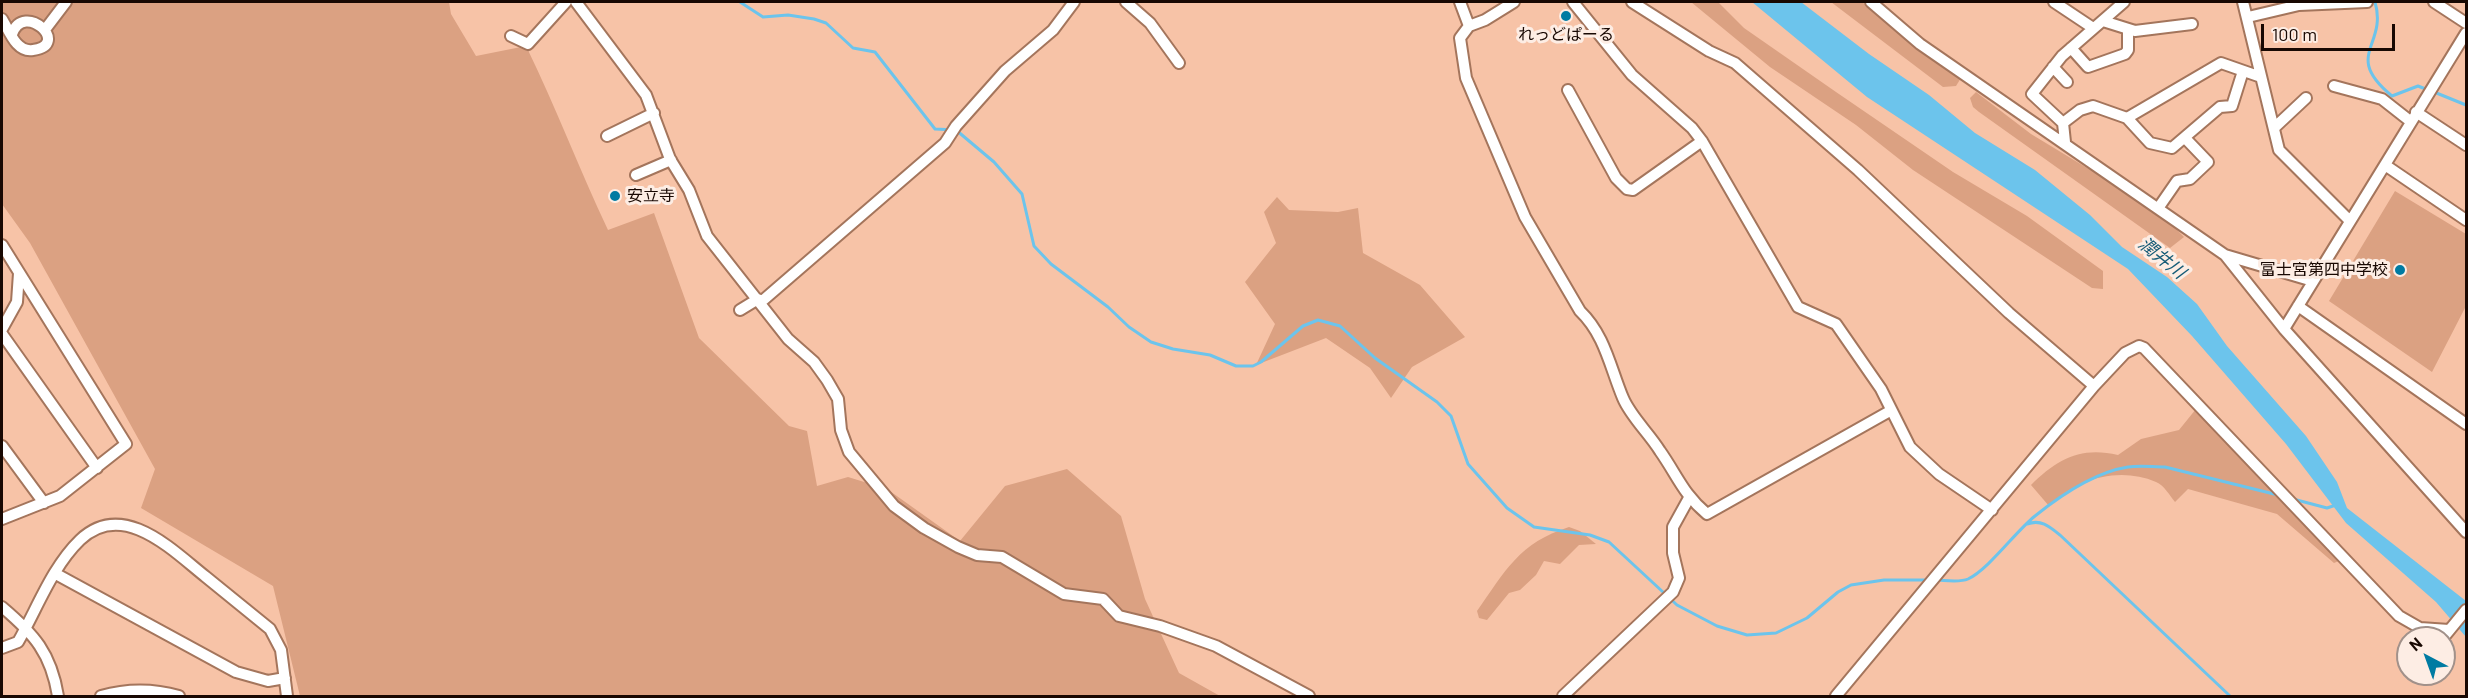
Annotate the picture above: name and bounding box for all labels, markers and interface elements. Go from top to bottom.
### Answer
marker: れっどぱーる [1559,9,1573,23]
scale bar [2264,12,2398,50]
text: 100 m [2272,23,2317,45]
place label: れっどぱーる [1518,25,1614,45]
place label: 安立寺 [627,186,675,206]
marker: 安立寺 [608,189,622,203]
water label: 潤井川 [2134,233,2190,283]
place label: 富士宮第四中学校 [2260,260,2388,280]
marker: 富士宮第四中学校 [2393,263,2407,277]
north arrow [2396,626,2456,686]
text: N [2405,633,2425,654]

